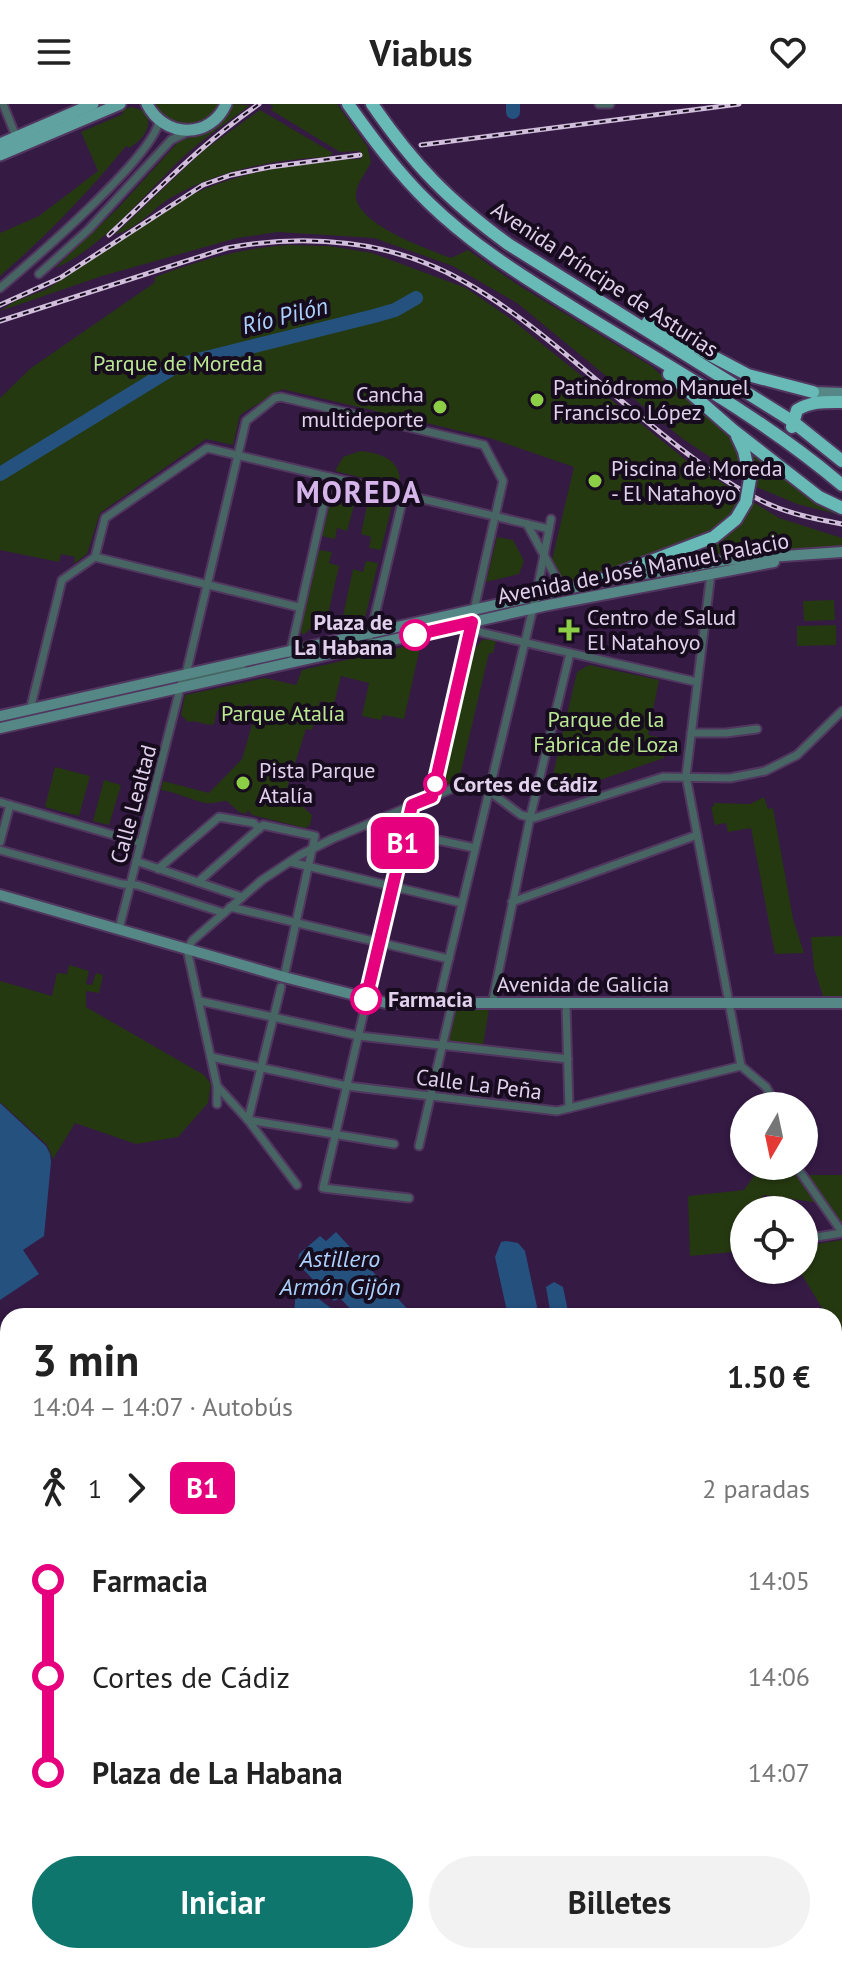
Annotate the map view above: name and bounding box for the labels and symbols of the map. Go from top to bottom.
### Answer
street label: Avenida Príncipe de Asturias [486,195,724,363]
water label: Río Pilón [239,290,331,341]
park label: Parque de Moreda [93,349,263,377]
place label: Patinódromo Manuel Francisco López [553,373,750,426]
place label: Cancha multideporte [301,380,424,433]
marker: Patinódromo Manuel Francisco López [528,391,546,409]
marker: Cancha multideporte [431,398,449,416]
place label: Piscina de Moreda - El Natahoyo [611,454,783,507]
district label: MOREDA [296,472,422,511]
marker: Piscina de Moreda - El Natahoyo [586,472,604,490]
street label: Avenida de José Manuel Palacio [495,526,791,610]
place label: Centro de Salud El Natahoyo [587,603,736,656]
place label: Plaza de La Habana [294,608,393,661]
marker: Centro de Salud El Natahoyo [558,619,580,641]
marker: Plaza de La Habana [400,620,430,650]
park label: Parque Atalía [221,699,345,727]
park label: Parque de la Fábrica de Loza [533,705,679,758]
street label: Calle Lealtad [104,742,162,866]
place label: Pista Parque Atalía [259,756,375,809]
place label: Cortes de Cádiz [453,770,598,798]
marker: Cortes de Cádiz [424,773,446,795]
marker: Pista Parque Atalía [234,774,252,792]
line badge: B1 [367,817,439,869]
street label: Avenida de Galicia [497,970,669,998]
marker: Farmacia [351,984,381,1014]
place label: Farmacia [388,985,473,1013]
street label: Calle La Peña [415,1062,543,1106]
north arrow [730,1092,818,1180]
water label: Astillero Armón Gijón [279,1243,400,1302]

